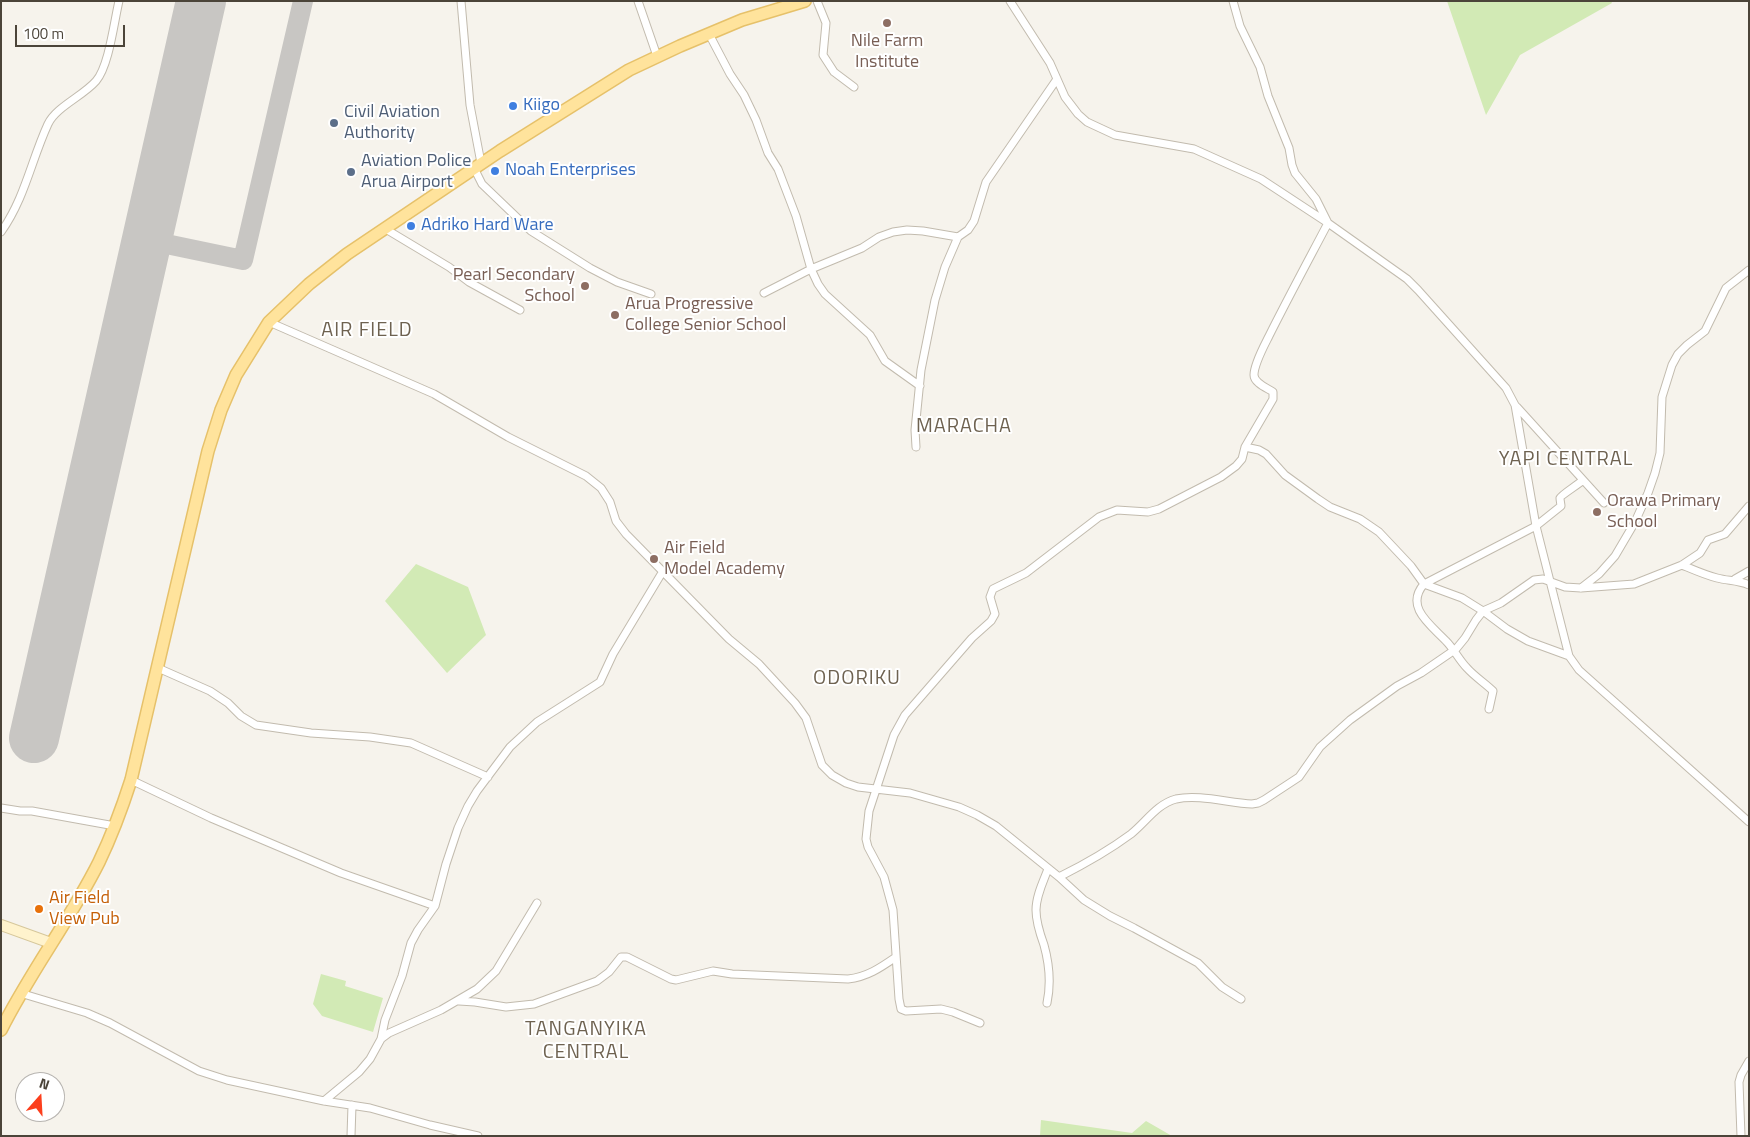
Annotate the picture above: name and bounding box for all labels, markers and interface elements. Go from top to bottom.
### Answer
scale bar [18,15,128,47]
marker: Nile Farm Institute [881,17,893,29]
text: 100 m [23,22,64,45]
place label: Nile Farm Institute [851,31,923,74]
place label: Kiigo [523,95,560,117]
marker: Kiigo [507,100,519,112]
place label: Civil Aviation Authority [344,102,440,144]
marker: Civil Aviation Authority [328,117,340,129]
place label: Aviation Police Arua Airport [361,151,471,193]
place label: Noah Enterprises [505,160,636,182]
marker: Noah Enterprises [489,165,501,177]
marker: Aviation Police Arua Airport [345,166,357,178]
place label: Adriko Hard Ware [421,215,554,237]
marker: Adriko Hard Ware [405,220,417,232]
place label: Pearl Secondary School [453,265,575,308]
marker: Pearl Secondary School [579,280,591,292]
place label: Arua Progressive College Senior School [625,294,786,336]
marker: Arua Progressive College Senior School [609,309,621,321]
district label: AIR FIELD [320,319,414,343]
district label: MARACHA [915,415,1013,439]
district label: YAPI CENTRAL [1497,448,1635,472]
place label: Orawa Primary School [1607,491,1721,534]
marker: Orawa Primary School [1591,506,1603,518]
place label: Air Field Model Academy [664,538,785,580]
marker: Air Field Model Academy [648,553,660,565]
district label: ODORIKU [812,667,902,691]
place label: Air Field View Pub [49,888,120,931]
marker: Air Field View Pub [33,903,45,915]
district label: TANGANYIKA CENTRAL [524,1018,648,1065]
north arrow [15,1072,65,1122]
text: N [37,1072,53,1095]

